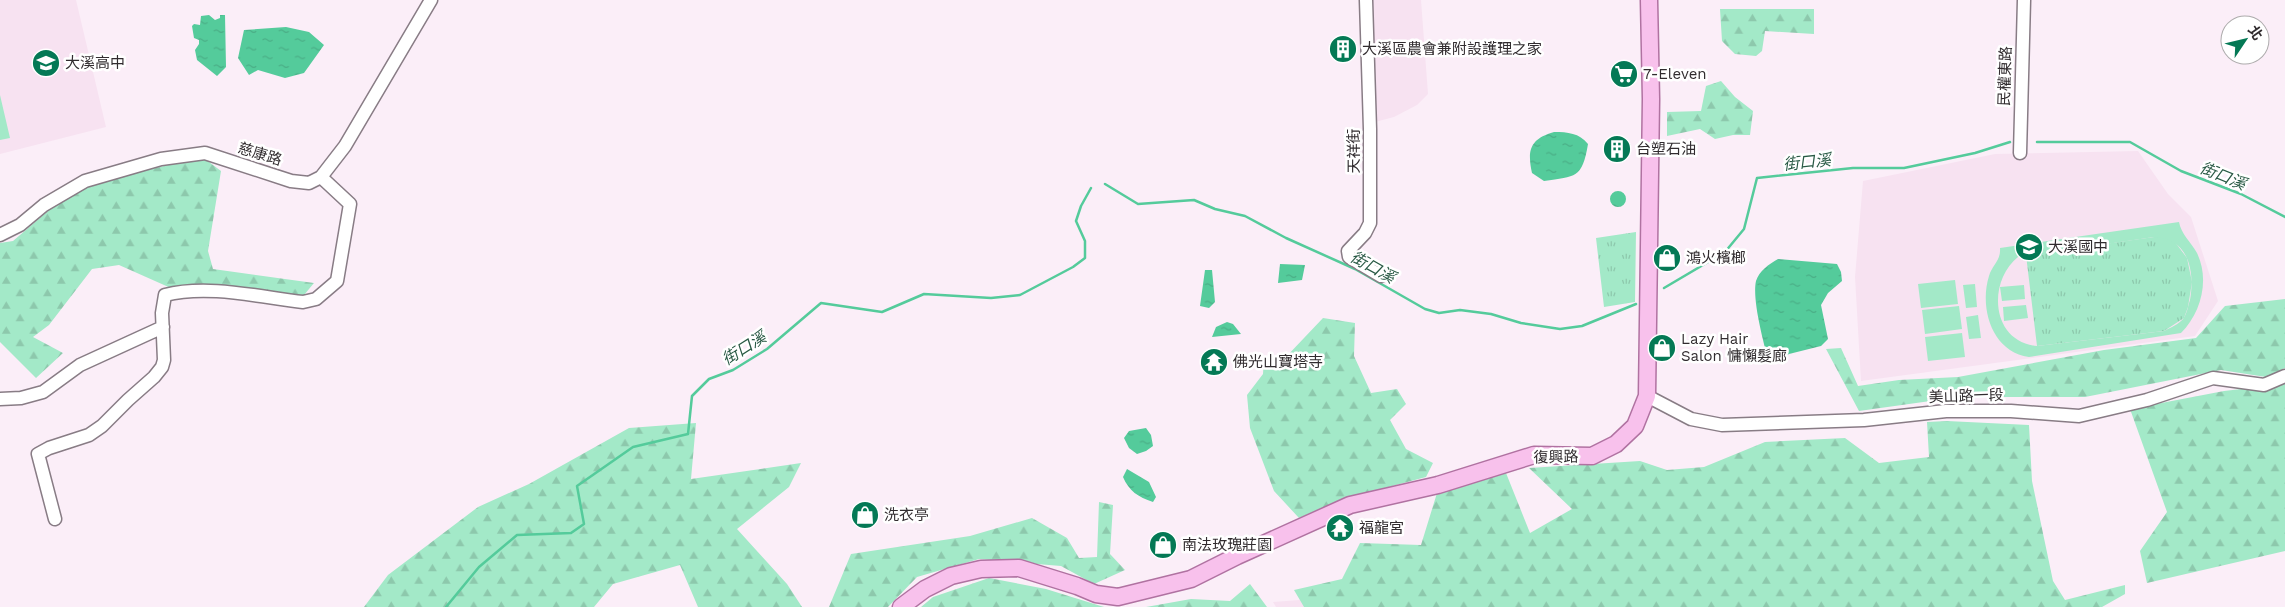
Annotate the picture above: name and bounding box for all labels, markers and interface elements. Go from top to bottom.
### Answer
north arrow [2220,15,2270,65]
text: 北 [2245,22,2266,43]
building icon: 大溪區農會兼附設護理之家 [1328,34,1358,64]
place label: 大溪區農會兼附設護理之家 [1362,40,1542,58]
street label: 民權東路 [1995,46,2015,106]
school or university icon: 大溪高中 [31,48,61,78]
place label: 大溪高中 [65,54,125,72]
supermarket icon: 7-Eleven [1609,59,1639,89]
place label: 7-Eleven [1643,65,1707,83]
street label: 天祥街 [1345,128,1363,174]
building icon: 台塑石油 [1602,134,1632,164]
street label: 慈康路 [236,139,284,169]
place label: 台塑石油 [1636,140,1696,158]
water label: 街口溪 [1782,150,1834,174]
water label: 街口溪 [2197,158,2251,195]
school or university icon: 大溪國中 [2014,232,2044,262]
place label: 大溪國中 [2048,238,2108,256]
shop icon: 鴻火檳榔 [1652,243,1682,273]
water label: 街口溪 [1347,247,1400,288]
place label: 鴻火檳榔 [1686,249,1746,267]
water label: 街口溪 [719,326,771,369]
place label: Lazy Hair Salon 慵懶髮廊 [1681,330,1787,365]
shop icon: Lazy Hair Salon 慵懶髮廊 [1647,333,1677,363]
temple icon: 佛光山寶塔寺 [1199,347,1229,377]
place label: 佛光山寶塔寺 [1233,353,1323,371]
street label: 美山路一段 [1928,386,2004,406]
street label: 復興路 [1533,448,1579,466]
shop icon: 洗衣亭 [850,500,880,530]
place label: 洗衣亭 [884,506,929,524]
temple icon: 福龍宮 [1325,513,1355,543]
place label: 福龍宮 [1359,519,1404,537]
shop icon: 南法玫瑰莊園 [1148,530,1178,560]
place label: 南法玫瑰莊園 [1182,536,1272,554]

